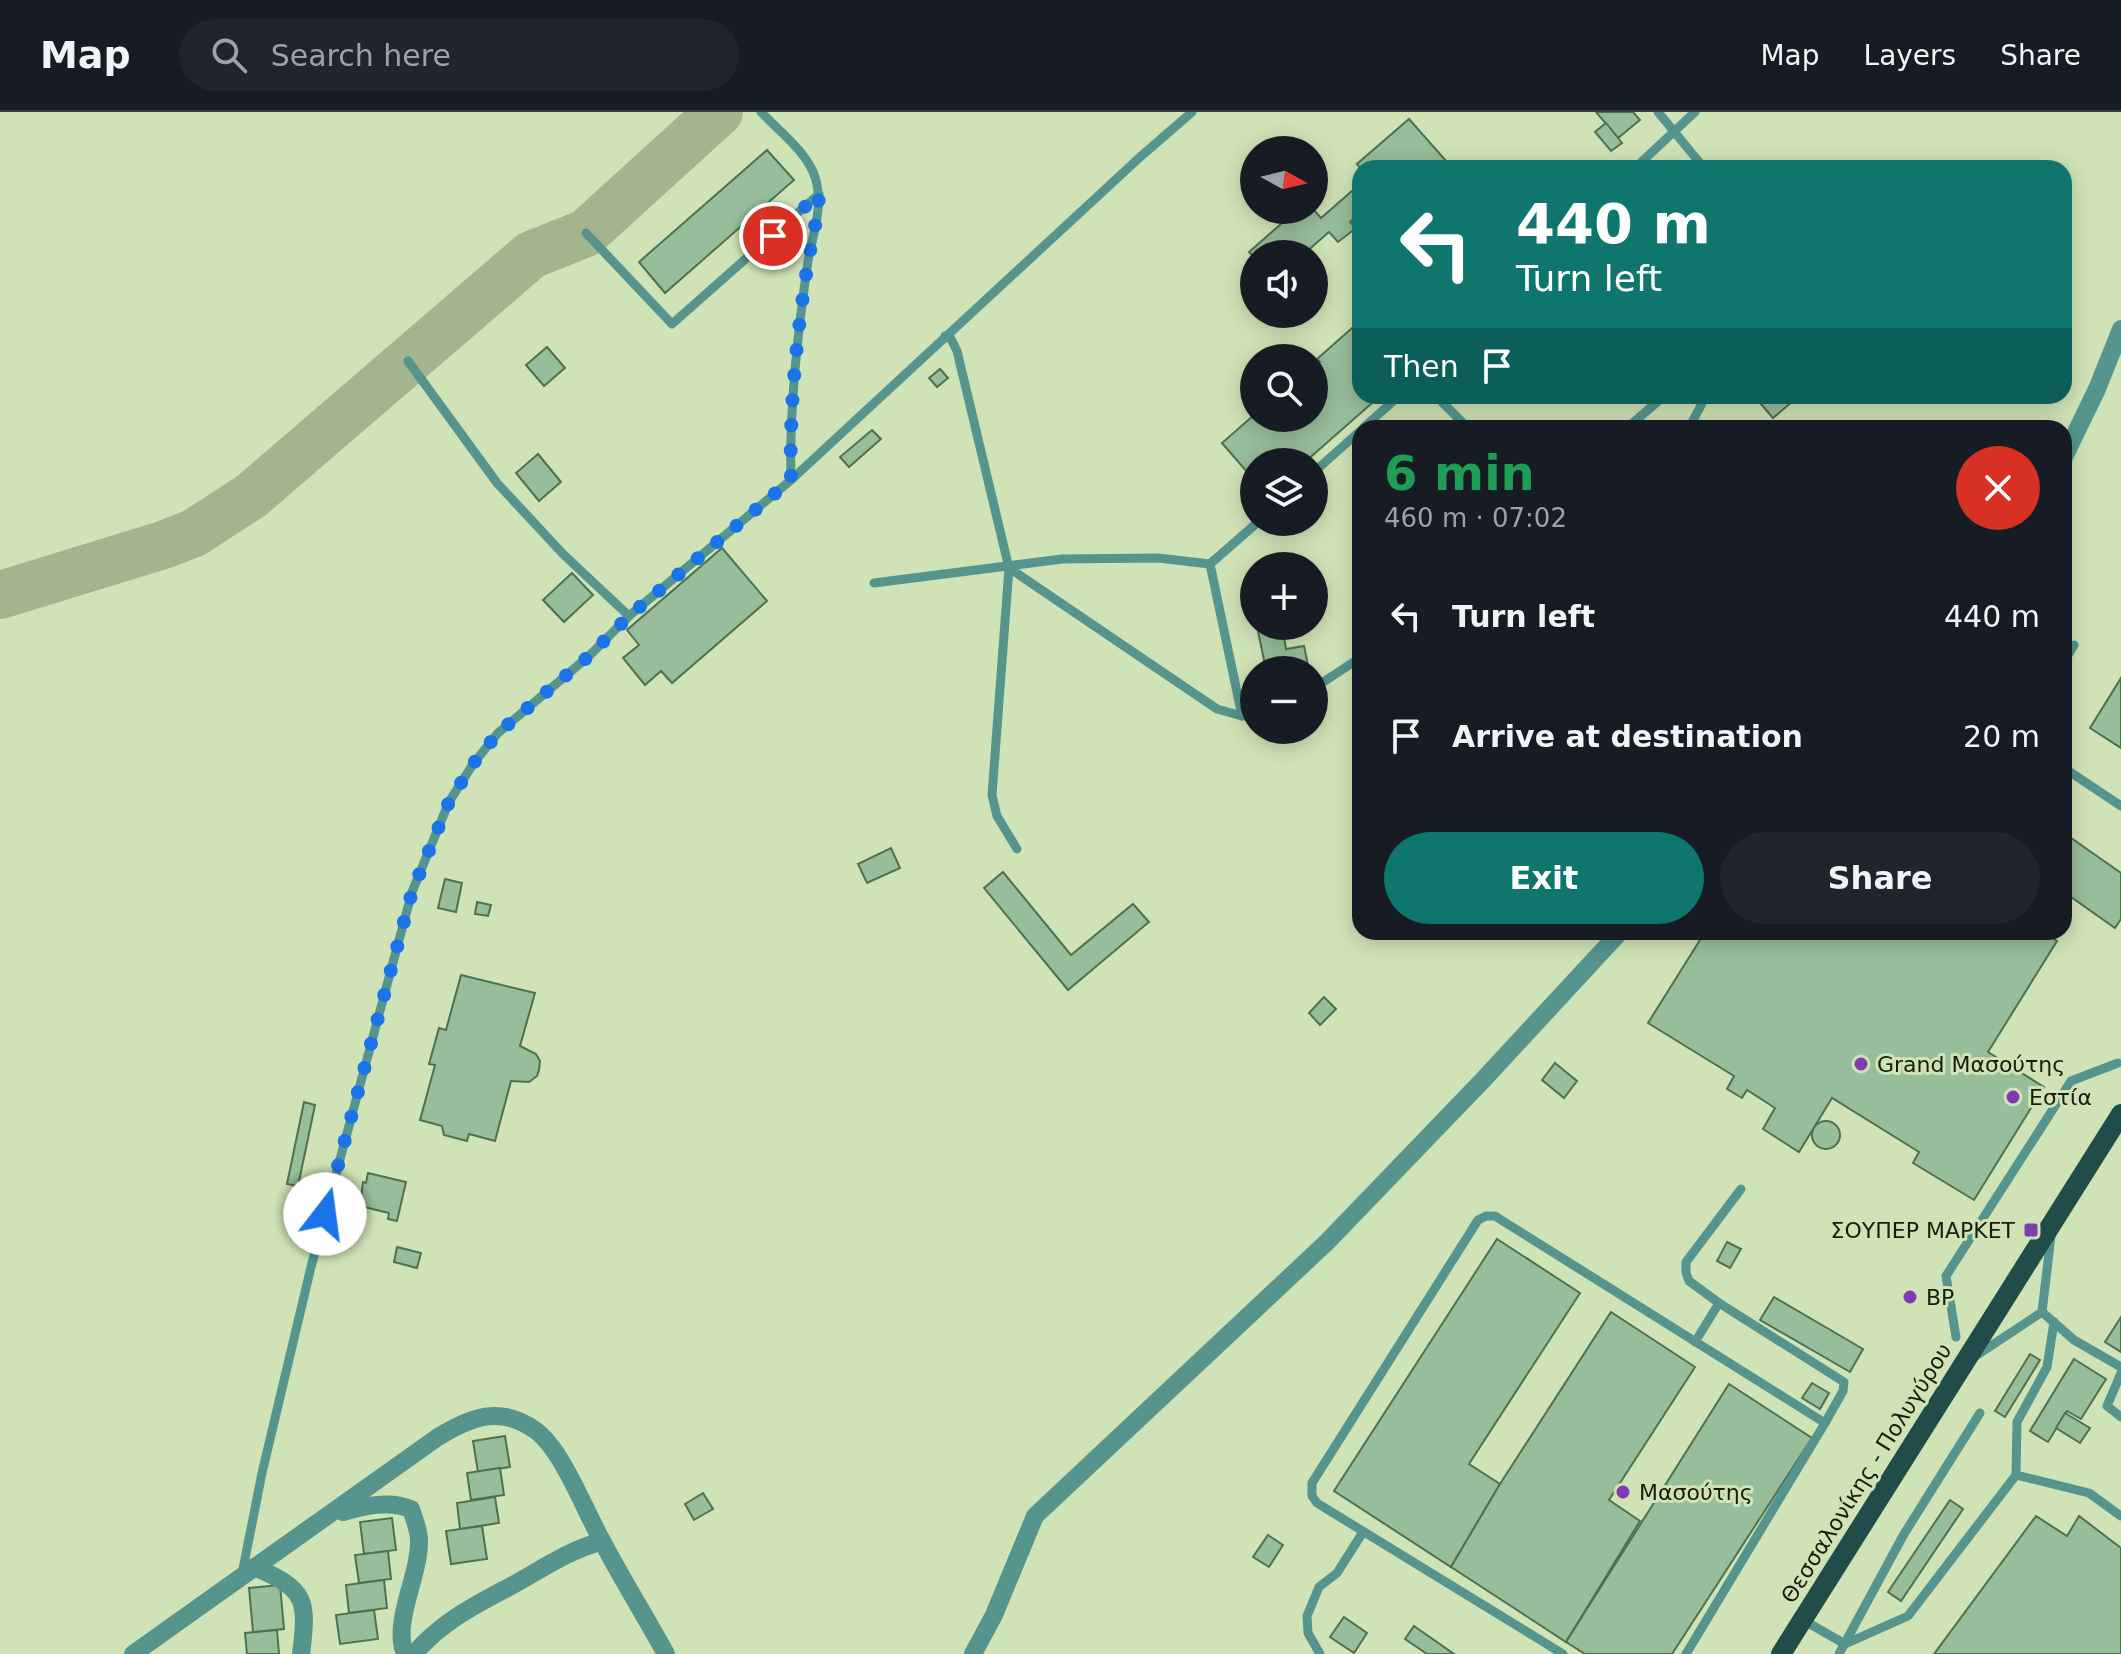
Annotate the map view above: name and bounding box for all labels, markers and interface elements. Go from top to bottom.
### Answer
search box [179,19,739,91]
text: Map [40,33,131,77]
icon: search [207,33,251,77]
text: Search here [271,38,451,73]
text: Map [1760,39,1820,72]
text: Layers [1864,39,1956,72]
text: Share [2000,39,2081,72]
north arrow [1240,136,1328,224]
map controls [1240,136,1328,744]
text: 440 m [1516,191,1711,256]
icon: left [1384,192,1488,296]
pin [739,202,807,270]
icon: arrive [751,214,795,258]
button: sound [1240,240,1328,328]
text: Turn left [1516,258,1662,299]
button: search [1240,344,1328,432]
icon: arrive [1475,344,1519,388]
text: Then [1384,349,1459,384]
text: 6 min [1384,445,1535,501]
button: close [1956,446,2040,530]
button: layers [1240,448,1328,536]
text: 460 m · 07:02 [1384,503,1567,533]
button: + [1240,552,1328,640]
icon: left [1384,594,1428,638]
text: Turn left [1452,599,1595,634]
text: 440 m [1944,599,2040,634]
button: − [1240,656,1328,744]
icon: arrive [1384,714,1428,758]
text: Arrive at destination [1452,719,1803,754]
text: 20 m [1963,719,2040,754]
button: Exit [1384,832,1704,924]
button: Share [1720,832,2040,924]
place label: Grand Μασούτης [1877,1052,2065,1077]
marker: Grand Μασούτης [1852,1055,1870,1073]
place label: Εστία [2029,1085,2092,1110]
marker: Εστία [2004,1088,2022,1106]
position arrow [283,1172,367,1256]
place label: ΣΟΥΠΕΡ ΜΑΡΚΕΤ [1831,1218,2016,1243]
marker: ΣΟΥΠΕΡ ΜΑΡΚΕΤ [2022,1221,2040,1239]
place label: BP [1926,1285,1954,1310]
marker: BP [1901,1288,1919,1306]
street label: Θεσσαλονίκης - Πολυγύρου [1776,1339,1957,1608]
place label: Μασούτης [1639,1480,1753,1505]
marker: Μασούτης [1614,1483,1632,1501]

